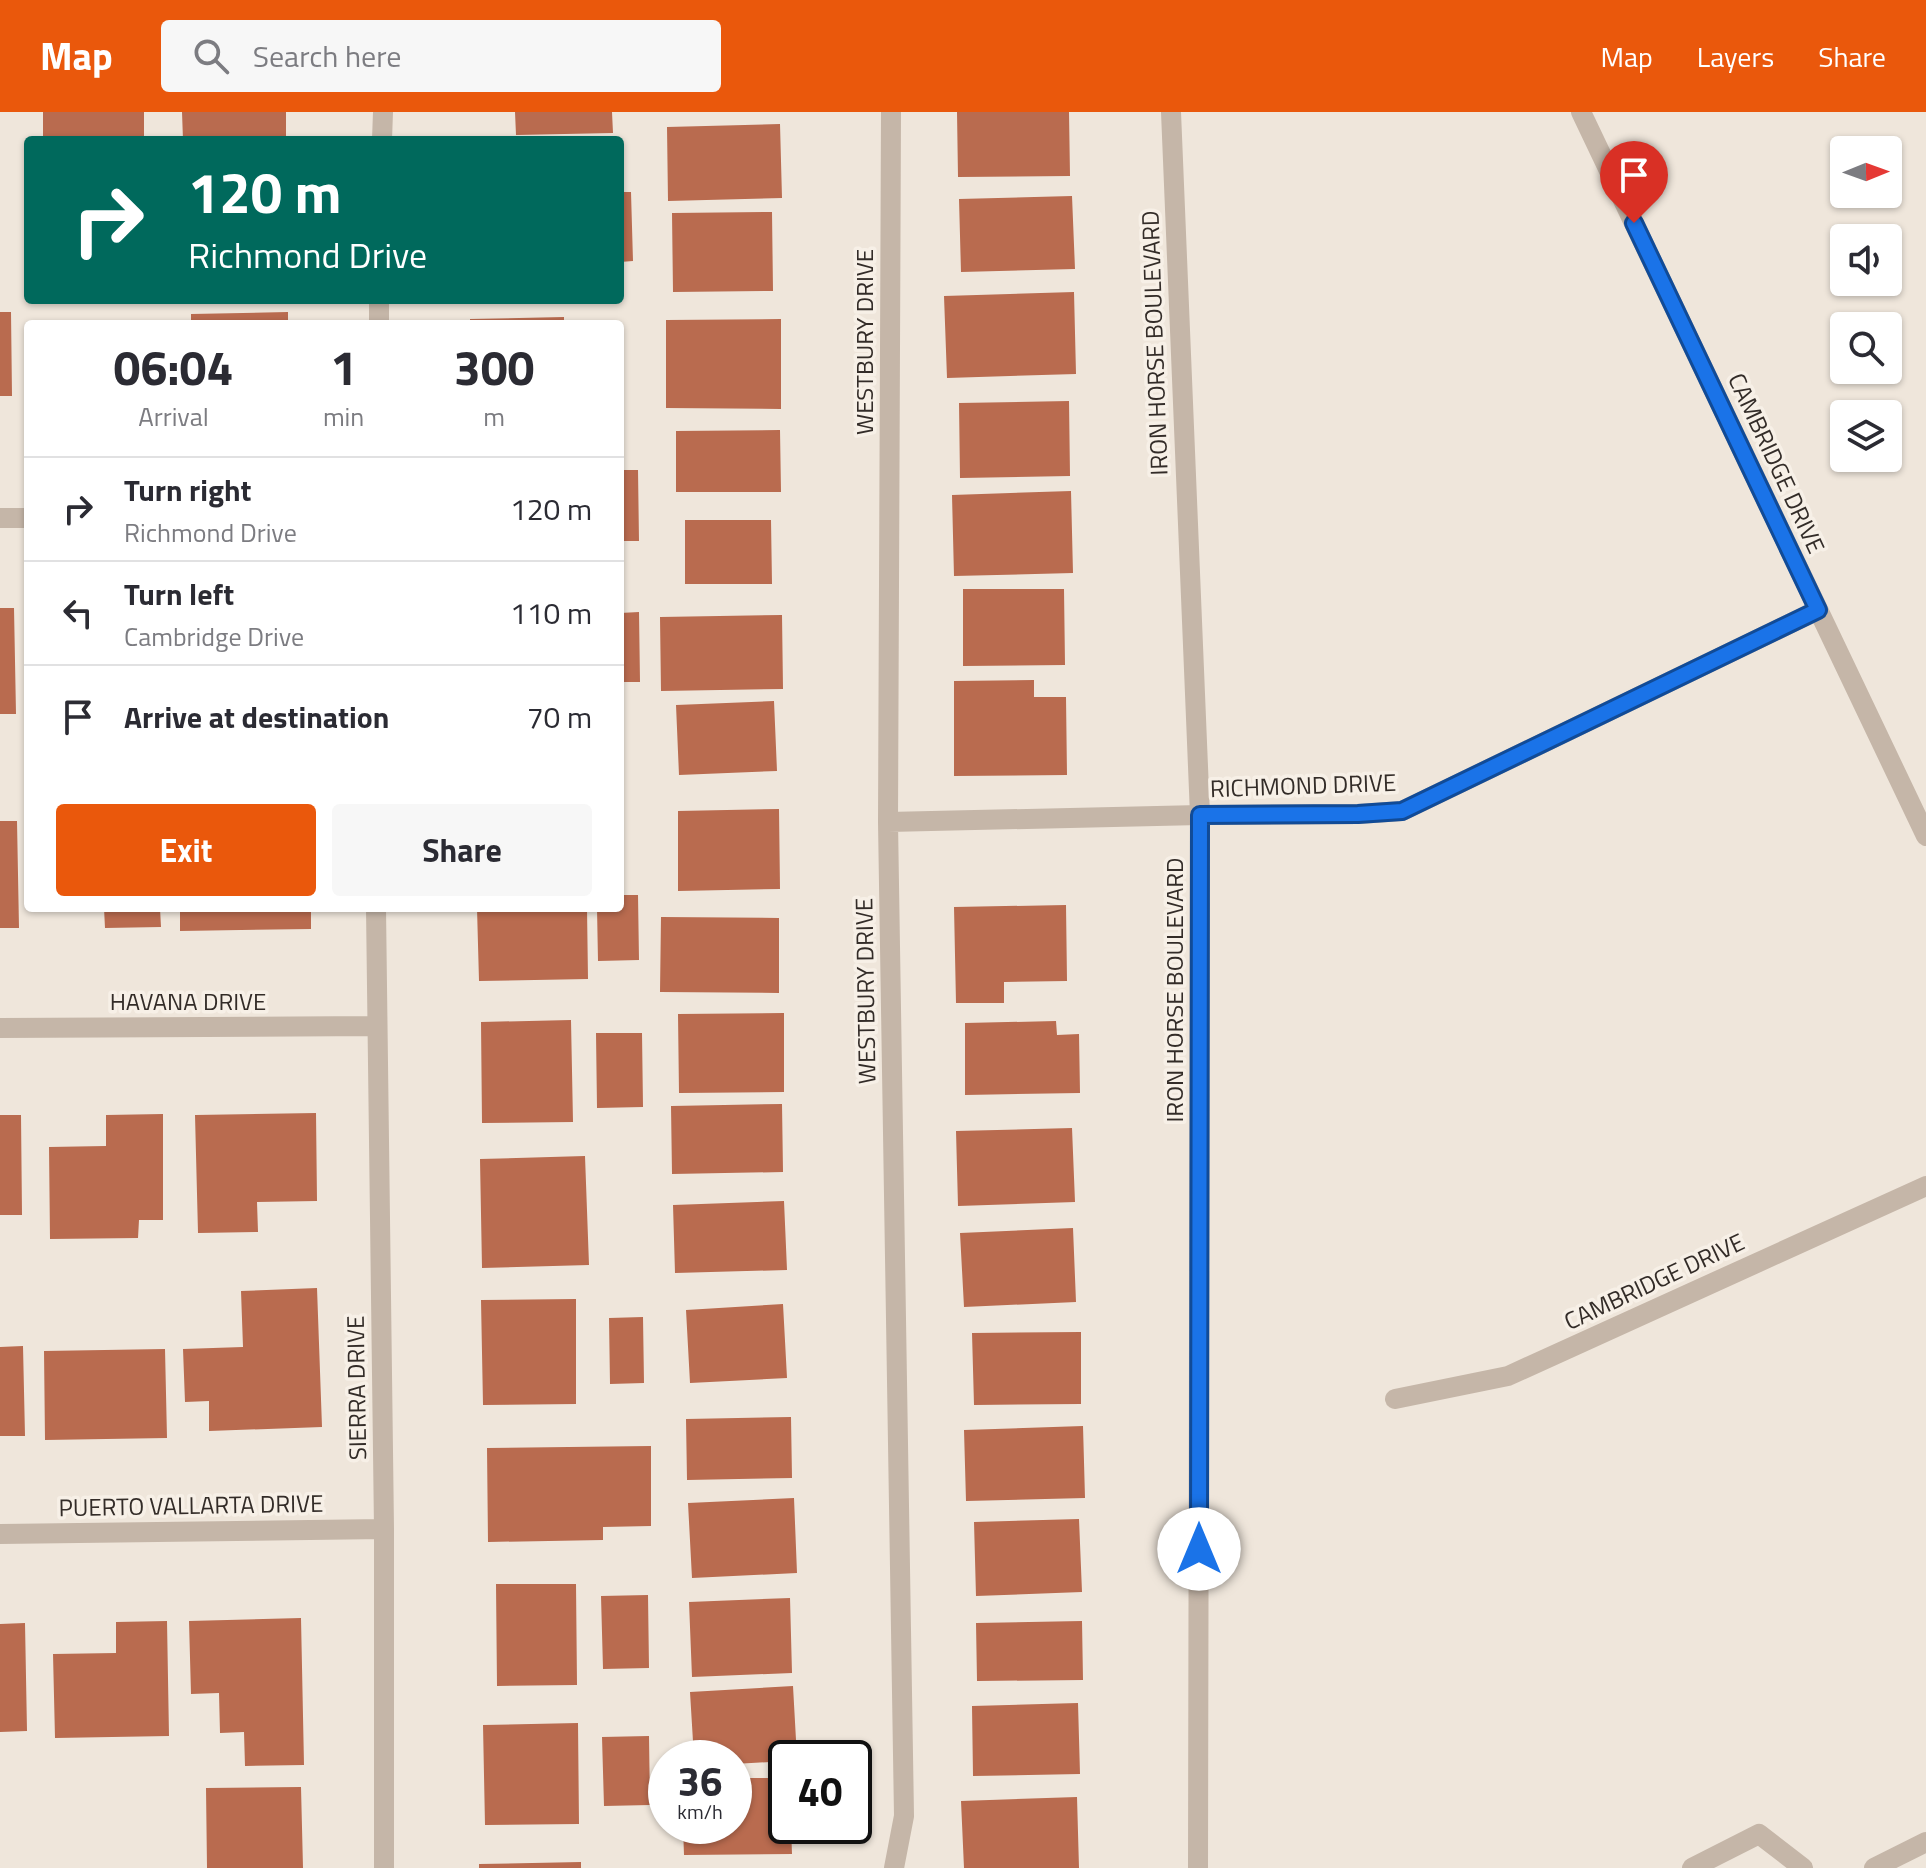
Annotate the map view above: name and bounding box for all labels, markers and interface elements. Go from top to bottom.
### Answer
search box [161,20,721,92]
text: Map [40,27,113,85]
text: Search here [253,33,402,79]
icon: search [189,34,233,78]
text: Map [1600,35,1653,78]
text: Layers [1697,35,1774,78]
text: Share [1818,35,1886,78]
north arrow [1830,136,1902,208]
map controls [1830,136,1902,472]
pin [1600,141,1668,223]
text: 120 m [188,150,341,235]
icon: arrive [1612,153,1656,197]
icon: right [56,168,160,272]
street label: IRON HORSE BOULEVARD [1131,210,1177,476]
button: sound [1830,224,1902,296]
text: Richmond Drive [188,227,427,282]
street label: WESTBURY DRIVE [846,249,882,435]
button: search [1830,312,1902,384]
text: 06:04 [114,331,233,404]
text: 1 [330,331,357,404]
text: 300 [454,331,534,404]
street label: CAMBRIDGE DRIVE [1719,367,1835,559]
text: Arrival [138,397,209,436]
text: min [323,397,364,436]
text: m [483,397,505,436]
button: layers [1830,400,1902,472]
text: Turn right [124,467,252,513]
text: 120 m [510,486,592,532]
icon: right [56,487,100,531]
text: Richmond Drive [124,513,297,552]
text: Turn left [124,571,234,617]
text: 110 m [510,590,592,636]
icon: left [56,591,100,635]
text: Cambridge Drive [124,617,304,656]
text: Arrive at destination [124,694,389,740]
text: 70 m [527,694,592,740]
icon: arrive [56,695,100,739]
street label: RICHMOND DRIVE [1209,764,1397,806]
button: Exit [56,804,316,896]
button: Share [332,804,592,896]
street label: IRON HORSE BOULEVARD [1156,857,1192,1123]
street label: WESTBURY DRIVE [845,898,885,1084]
street label: HAVANA DRIVE [110,983,266,1019]
street label: CAMBRIDGE DRIVE [1558,1223,1750,1339]
street label: SIERRA DRIVE [337,1315,375,1461]
street label: PUERTO VALLARTA DRIVE [58,1485,324,1525]
position arrow [1157,1507,1241,1591]
speed limit sign: 40 [768,1740,872,1844]
text: 36 [678,1751,722,1812]
text: km/h [677,1796,723,1827]

